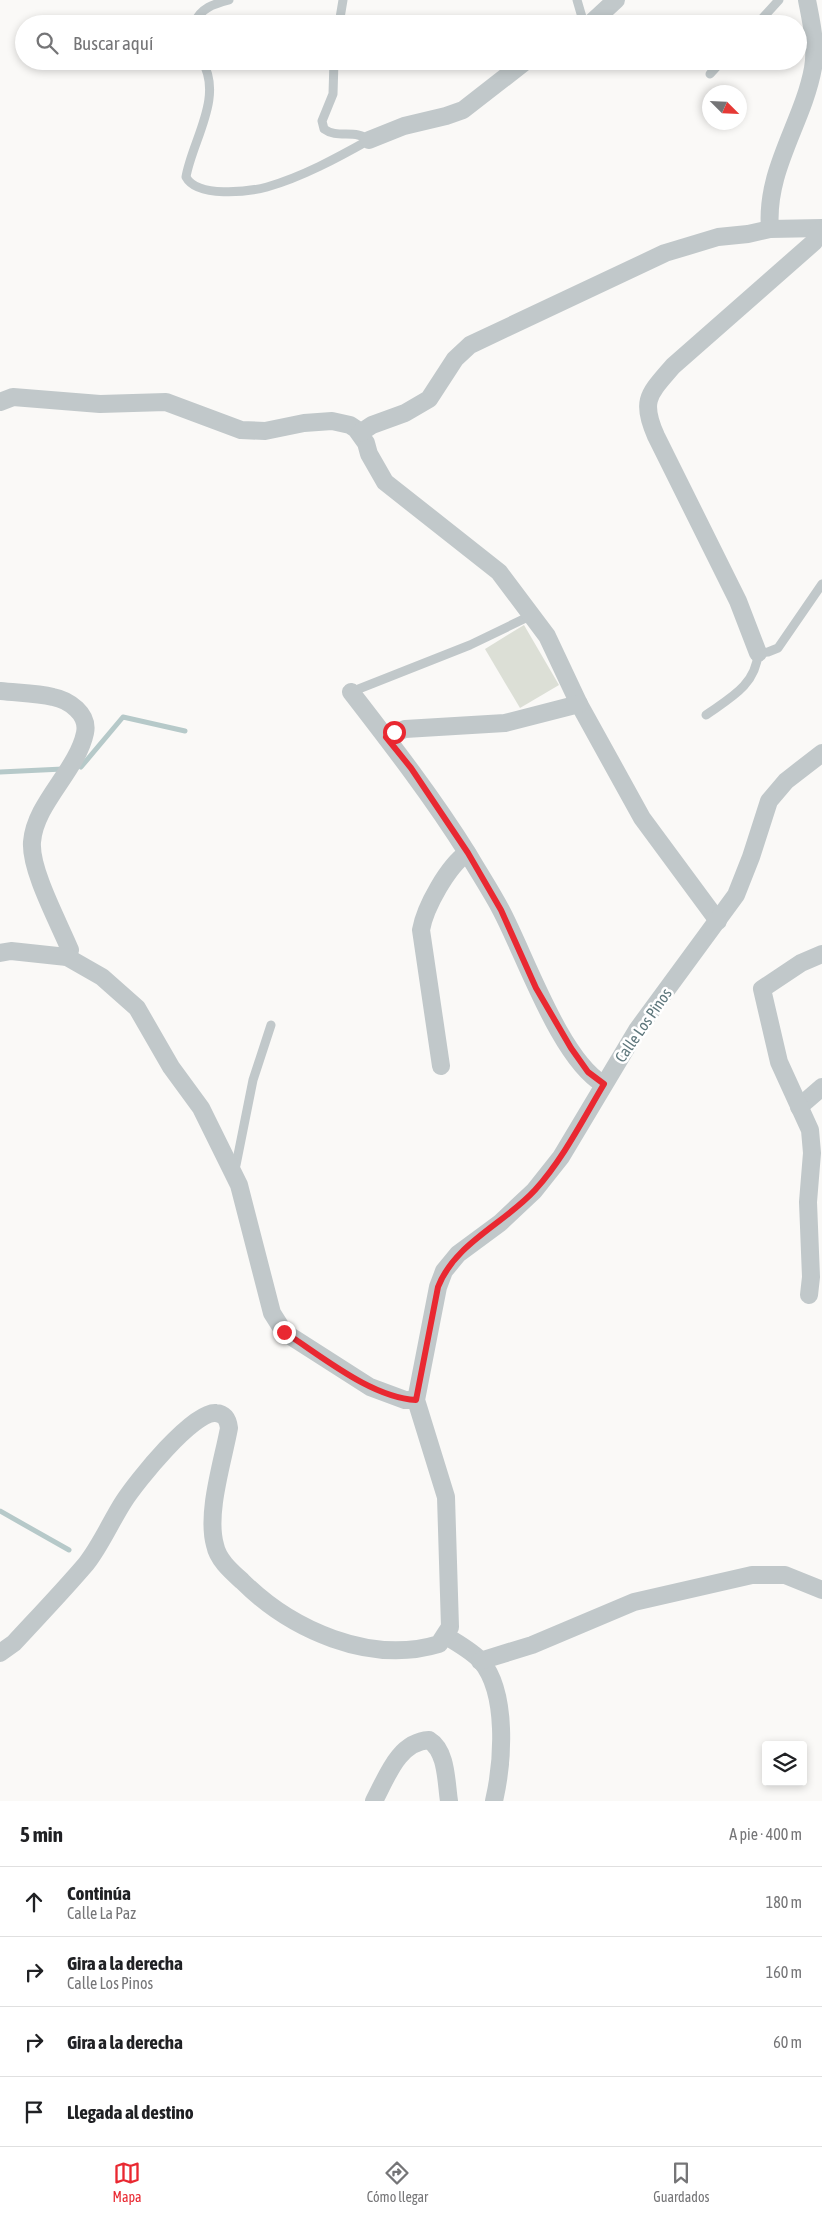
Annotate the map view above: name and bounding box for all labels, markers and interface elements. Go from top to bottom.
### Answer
search box [15,15,807,70]
icon: search [33,29,61,57]
text: Buscar aquí [73,32,153,54]
north arrow [702,85,747,130]
route start [383,721,406,744]
street label: Calle Los Pinos [611,984,675,1065]
route end [273,1321,296,1344]
map controls [762,1741,807,1786]
button: layers [762,1741,807,1786]
text: 5 min [20,1822,63,1846]
text: A pie · 400 m [729,1825,802,1843]
text: Continúa [67,1882,131,1904]
icon: ahead [20,1888,48,1916]
text: 180 m [766,1893,802,1911]
text: Calle La Paz [67,1904,136,1922]
text: Gira a la derecha [67,1952,183,1974]
icon: right [20,1958,48,1986]
text: 160 m [766,1963,802,1981]
text: Calle Los Pinos [67,1974,153,1992]
icon: right [20,2028,48,2056]
text: Gira a la derecha [67,2031,183,2053]
text: 60 m [773,2033,802,2051]
icon: arrive [20,2098,48,2126]
text: Llegada al destino [67,2101,194,2123]
tab: Mapa [113,2159,142,2205]
tab: Cómo llegar [367,2159,428,2205]
tab: Guardados [653,2159,709,2205]

